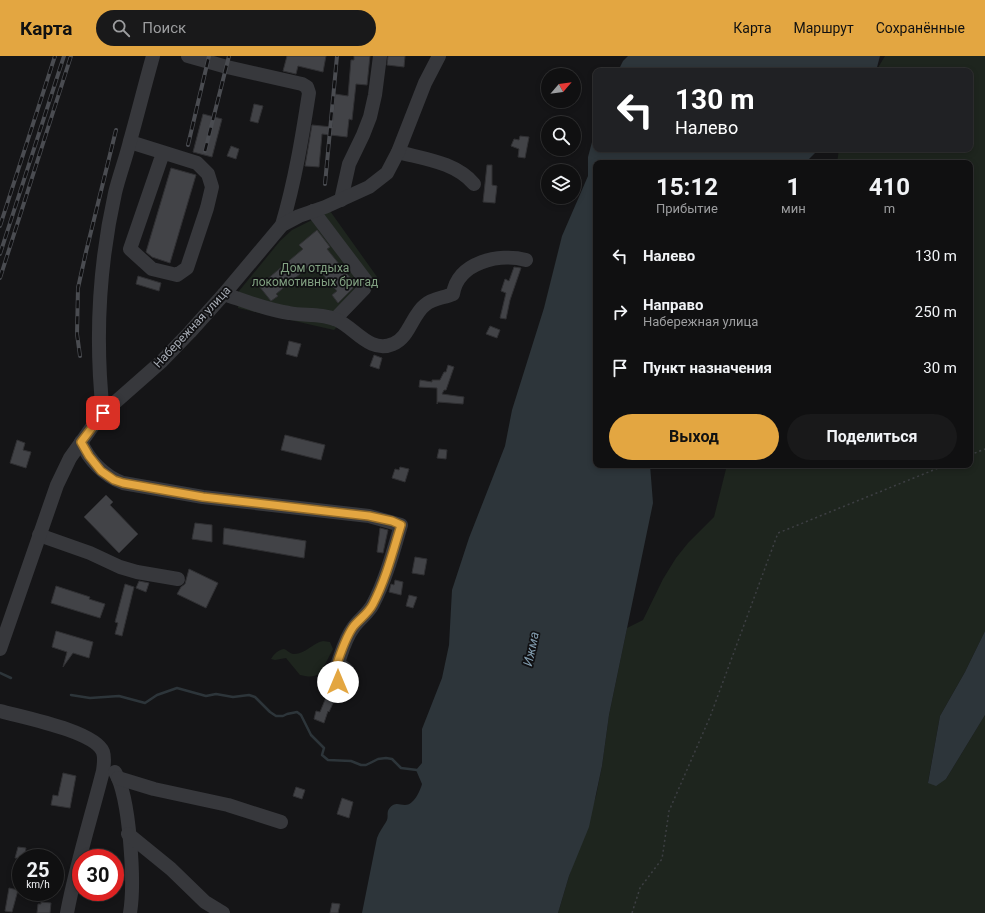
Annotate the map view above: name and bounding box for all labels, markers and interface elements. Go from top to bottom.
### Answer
search box [96,10,376,46]
text: Карта [20,17,72,40]
icon: search [110,17,132,39]
text: Поиск [142,19,186,37]
text: Карта [733,20,772,36]
text: Маршрут [794,20,854,36]
text: Сохранённые [876,20,965,36]
north arrow [541,68,581,108]
map controls [541,68,581,204]
text: 130 m [675,83,754,116]
icon: left [609,84,661,136]
button: search [541,116,581,156]
text: Налево [675,117,738,138]
button: layers [541,164,581,204]
text: 15:12 [656,173,718,201]
text: 1 [786,173,800,201]
text: 410 [869,173,910,201]
text: Прибытие [656,201,718,216]
text: мин [781,201,806,216]
text: m [884,201,895,216]
icon: left [609,245,631,267]
text: Налево [643,247,695,265]
text: 130 m [915,247,957,265]
park label: Дом отдыха локомотивных бригад [252,261,378,289]
street label: Набережная улица [151,283,233,371]
text: Направо [643,296,704,314]
icon: right [609,301,631,323]
text: 250 m [915,303,957,321]
text: Набережная улица [643,314,758,329]
icon: arrive [609,357,631,379]
text: Пункт назначения [643,359,772,377]
text: 30 m [923,359,957,377]
pin [86,396,120,430]
icon: arrive [92,402,114,424]
button: Выход [609,414,779,460]
button: Поделиться [787,414,957,460]
water label: Ижма [520,630,542,668]
position arrow [317,661,359,703]
speed limit sign: 30 [72,849,124,901]
text: 25 [27,858,49,882]
text: km/h [26,879,50,890]

